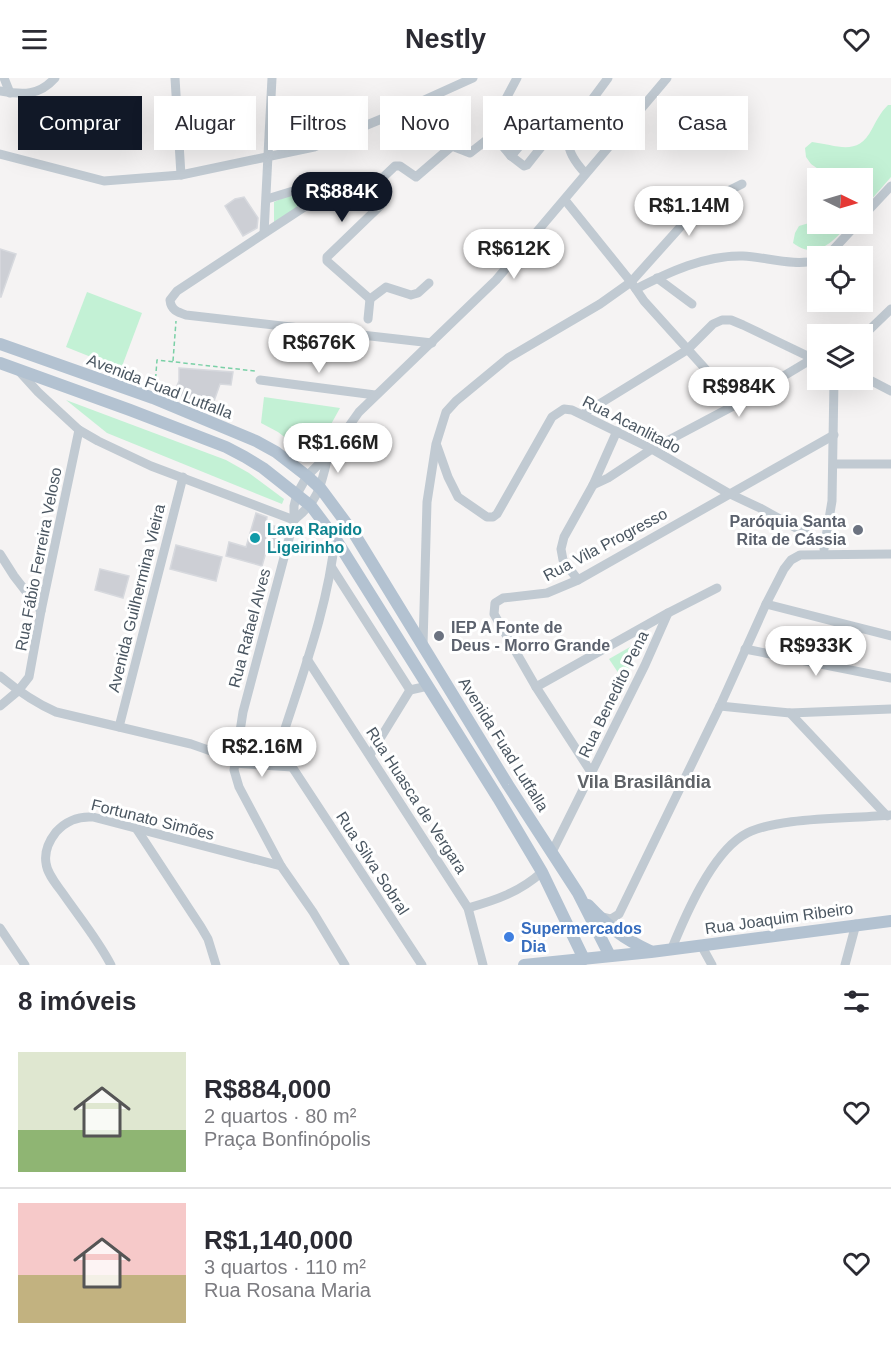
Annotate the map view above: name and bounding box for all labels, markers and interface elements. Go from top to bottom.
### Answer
icon: menu [18,23,51,56]
icon: heart [840,23,873,56]
text: Nestly [405,24,486,54]
chip: Comprar [18,96,142,150]
chip: Alugar [154,96,256,150]
chip: Filtros [268,96,368,150]
chip: Novo [380,96,471,150]
chip: Apartamento [483,96,645,150]
chip: Casa [657,96,748,150]
north arrow [807,168,873,234]
map controls [807,168,873,390]
pin: R$884K [293,172,391,223]
text: R$884K [305,180,379,202]
pin: R$1.14M [634,186,744,237]
text: R$1.14M [648,194,730,216]
pin: R$612K [465,229,563,280]
text: R$612K [477,237,551,259]
button: locate [807,246,873,312]
pin: R$676K [270,323,368,374]
button: layers [807,324,873,390]
text: R$676K [282,331,356,353]
street label: Avenida Fuad Lutfalla [85,351,235,422]
pin: R$984K [690,367,788,418]
text: R$984K [702,375,776,397]
street label: Rua Acanlitado [580,392,684,456]
pin: R$1.66M [283,423,393,474]
text: R$1.66M [297,431,379,453]
street label: Rua Fábio Ferreira Veloso [12,466,65,652]
street label: Avenida Guilhermina Vieira [105,502,168,694]
street label: Rua Vila Progresso [541,505,670,584]
place label: Paróquia Santa Rita de Cássia [730,513,846,548]
place label: Lava Rapido Ligeirinho [267,521,362,556]
marker: Paróquia Santa Rita de Cássia [851,523,865,537]
marker: Lava Rapido Ligeirinho [248,531,262,545]
street label: Rua Rafael Alves [225,567,274,690]
place label: IEP A Fonte de Deus - Morro Grande [451,619,610,654]
pin: R$933K [767,626,865,677]
street label: Rua Benedito Pena [575,628,652,760]
marker: IEP A Fonte de Deus - Morro Grande [432,629,446,643]
text: R$933K [779,634,853,656]
street label: Avenida Fuad Lutfalla [455,674,552,814]
street label: Rua Huasca de Vergara [363,724,470,877]
pin: R$2.16M [207,727,317,778]
text: R$2.16M [221,735,303,757]
district label: Vila Brasilândia [577,772,712,792]
street label: Fortunato Simões [90,796,216,843]
street label: Rua Silva Sobral [333,809,412,918]
street label: Rua Joaquim Ribeiro [704,900,854,937]
place label: Supermercados Dia [521,920,642,955]
marker: Supermercados Dia [502,930,516,944]
icon: filters [840,985,873,1018]
text: 8 imóveis [18,986,137,1016]
text: R$884,000 [204,1074,331,1104]
icon: home [66,1076,138,1148]
icon: heart [840,1096,873,1129]
text: 2 quartos · 80 m² [204,1105,356,1127]
text: Praça Bonfinópolis [204,1128,371,1150]
text: R$1,140,000 [204,1225,353,1255]
icon: home [66,1227,138,1299]
icon: heart [840,1247,873,1280]
text: 3 quartos · 110 m² [204,1256,366,1278]
text: Rua Rosana Maria [204,1279,371,1301]

